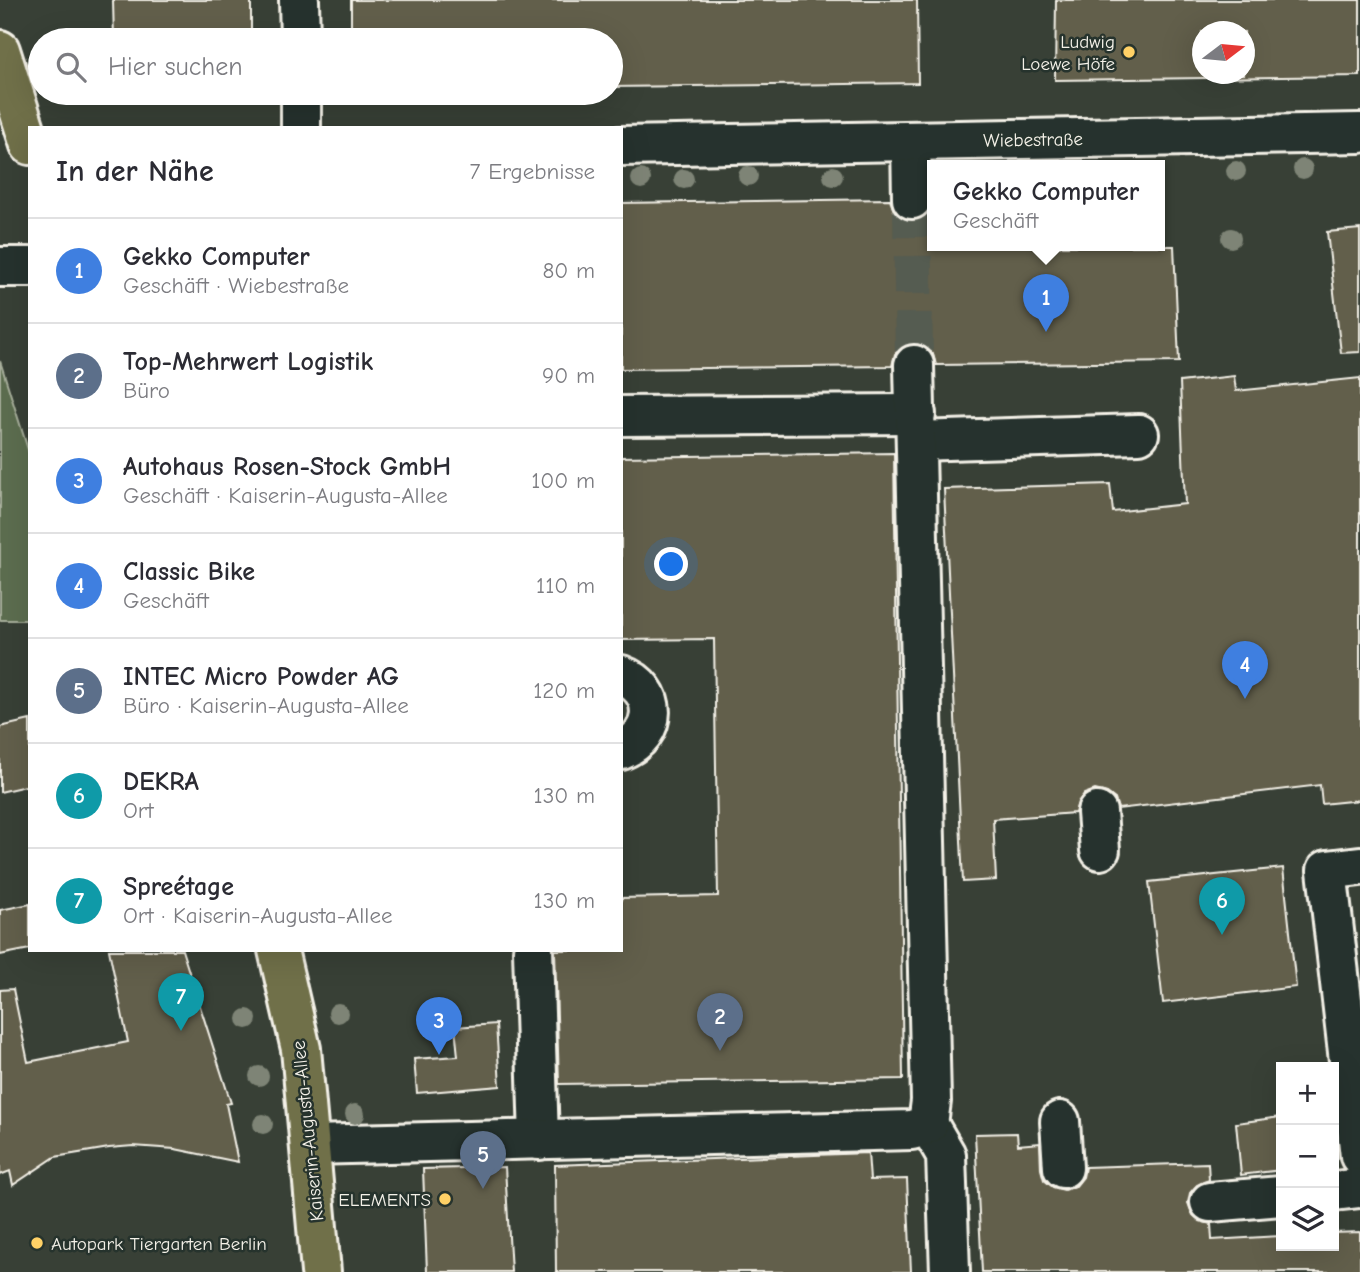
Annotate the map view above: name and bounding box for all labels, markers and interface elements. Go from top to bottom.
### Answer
north arrow [1192,21,1255,84]
search box [28,28,623,105]
place label: Ludwig Loewe Höfe [1021,31,1115,75]
marker: Ludwig Loewe Höfe [1121,44,1137,60]
icon: search [52,48,90,86]
text: Hier suchen [108,52,243,82]
street label: Wiebestraße [983,128,1083,152]
text: In der Nähe [56,154,214,189]
text: 7 Ergebnisse [470,158,595,185]
popup [927,160,1165,251]
text: Gekko Computer [953,177,1139,207]
text: Geschäft [953,207,1038,234]
text: Gekko Computer [123,242,310,272]
text: 1 [74,257,84,284]
text: 80 m [542,257,595,284]
text: Geschäft · Wiebestraße [123,272,349,299]
pin: 1 [1023,274,1069,332]
text: Top-Mehrwert Logistik [123,347,373,377]
text: 2 [73,362,85,389]
text: 90 m [542,362,595,389]
text: Büro [123,377,170,404]
text: Autohaus Rosen-Stock GmbH [123,452,451,482]
text: 3 [73,467,85,494]
text: 100 m [531,467,595,494]
text: Geschäft · Kaiserin-Augusta-Allee [123,482,448,509]
your location [654,547,688,581]
text: Classic Bike [123,557,255,587]
text: 4 [74,572,84,599]
text: 110 m [536,572,595,599]
text: Geschäft [123,587,209,614]
pin: 4 [1222,641,1268,699]
text: INTEC Micro Powder AG [123,662,399,692]
text: 5 [73,677,85,704]
text: 120 m [533,677,595,704]
text: Büro · Kaiserin-Augusta-Allee [123,692,409,719]
text: DEKRA [123,767,199,797]
text: 6 [73,782,85,809]
text: 130 m [534,782,595,809]
text: Ort [123,797,154,824]
text: Spreétage [123,872,234,902]
pin: 6 [1199,877,1245,935]
text: 7 [74,887,84,914]
text: 130 m [534,887,595,914]
text: Ort · Kaiserin-Augusta-Allee [123,902,392,929]
pin: 7 [158,973,204,1031]
pin: 2 [697,993,743,1051]
pin: 3 [416,997,462,1055]
street label: Kaiserin-Augusta-Allee [288,1040,328,1222]
map controls [1276,1062,1339,1251]
button: + [1276,1062,1339,1125]
button: − [1276,1125,1339,1188]
pin: 5 [460,1131,506,1189]
button: layers [1276,1188,1339,1251]
place label: ELEMENTS [338,1189,431,1211]
marker: ELEMENTS [437,1191,453,1207]
place label: Autopark Tiergarten Berlin [51,1233,267,1255]
marker: Autopark Tiergarten Berlin [29,1235,45,1251]

